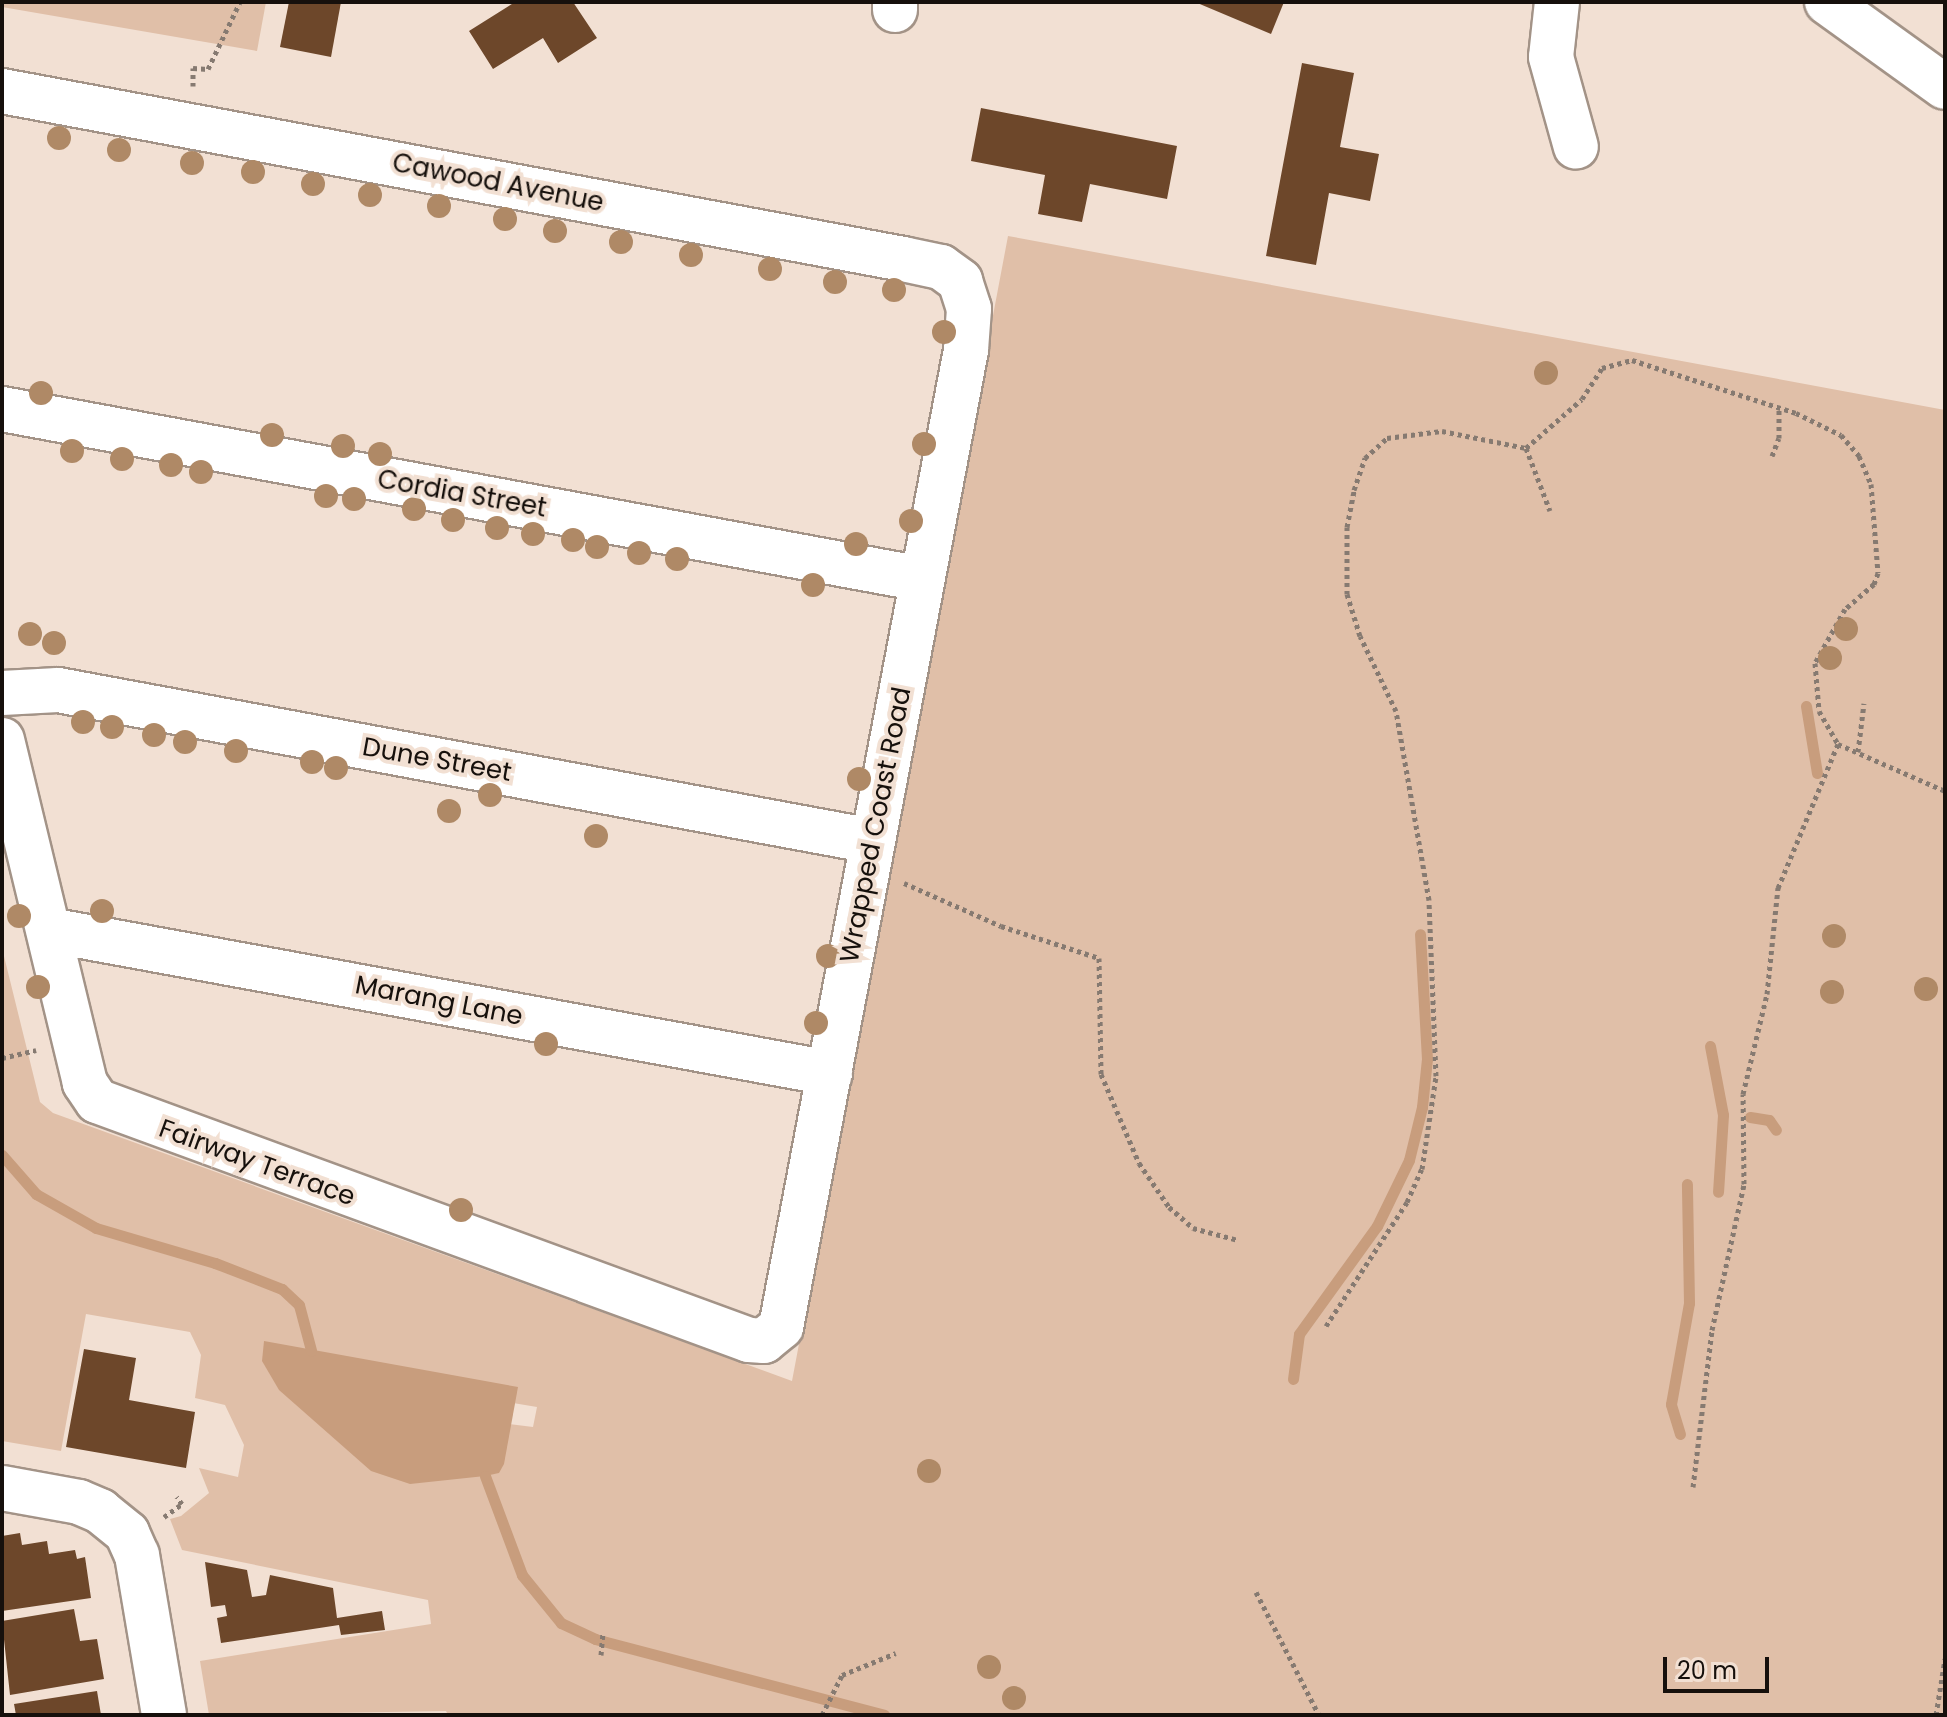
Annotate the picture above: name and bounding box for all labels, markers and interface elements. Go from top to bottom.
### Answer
street label: Cawood Avenue [390,147,606,219]
street label: Cordia Street [375,464,549,524]
street label: Wrapped Coast Road [834,684,918,966]
street label: Dune Street [360,732,514,788]
street label: Marang Lane [353,969,525,1033]
street label: Fairway Terrace [155,1113,359,1213]
scale bar [1667,1641,1773,1691]
text: 20 m [1677,1654,1737,1687]

